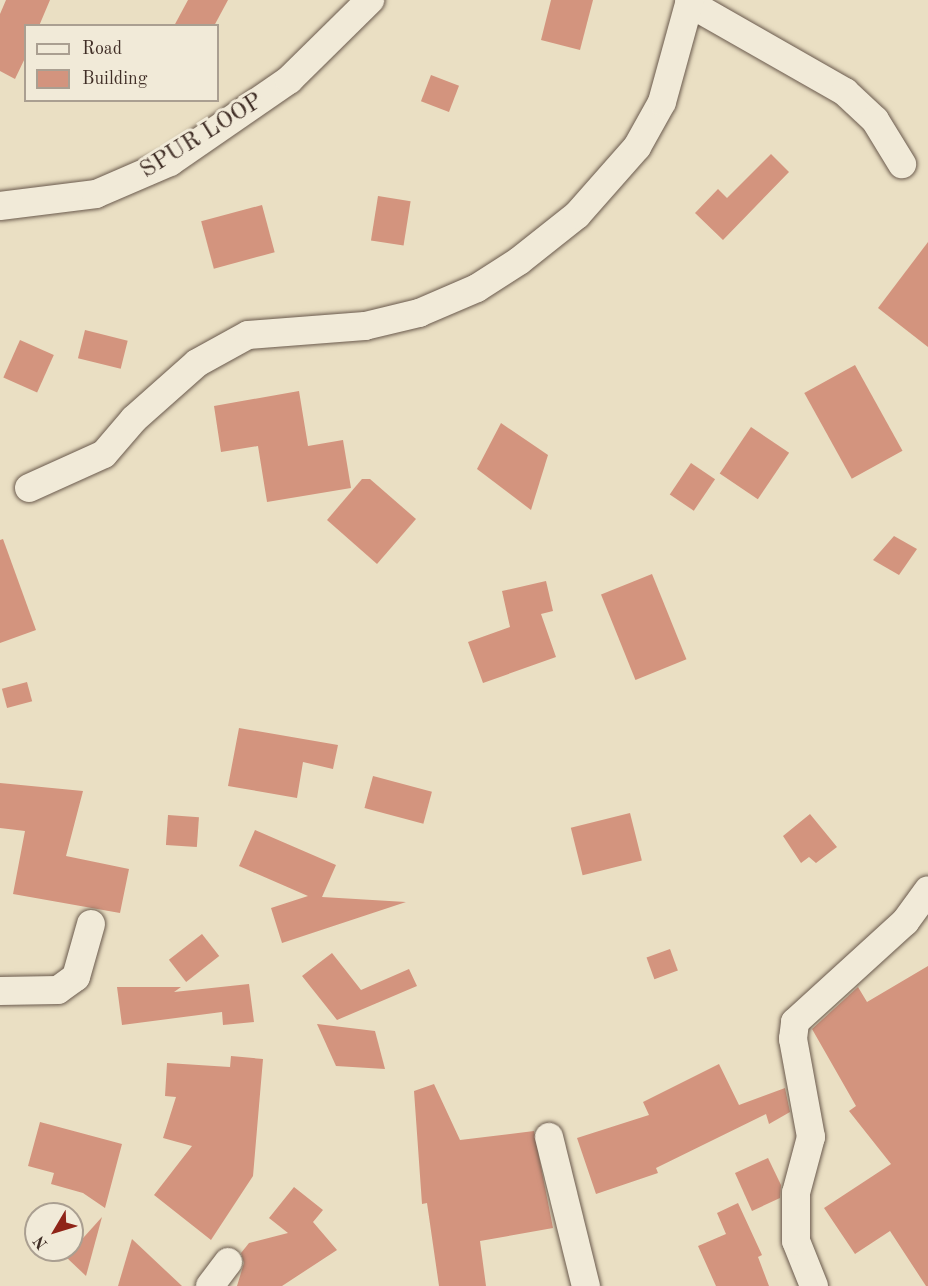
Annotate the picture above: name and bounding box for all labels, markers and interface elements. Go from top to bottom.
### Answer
legend [24,24,219,102]
text: Road [82,40,122,58]
text: Building [82,70,147,88]
street label: SPUR LOOP [135,88,269,186]
north arrow [24,1202,84,1262]
text: N [31,1232,51,1252]

